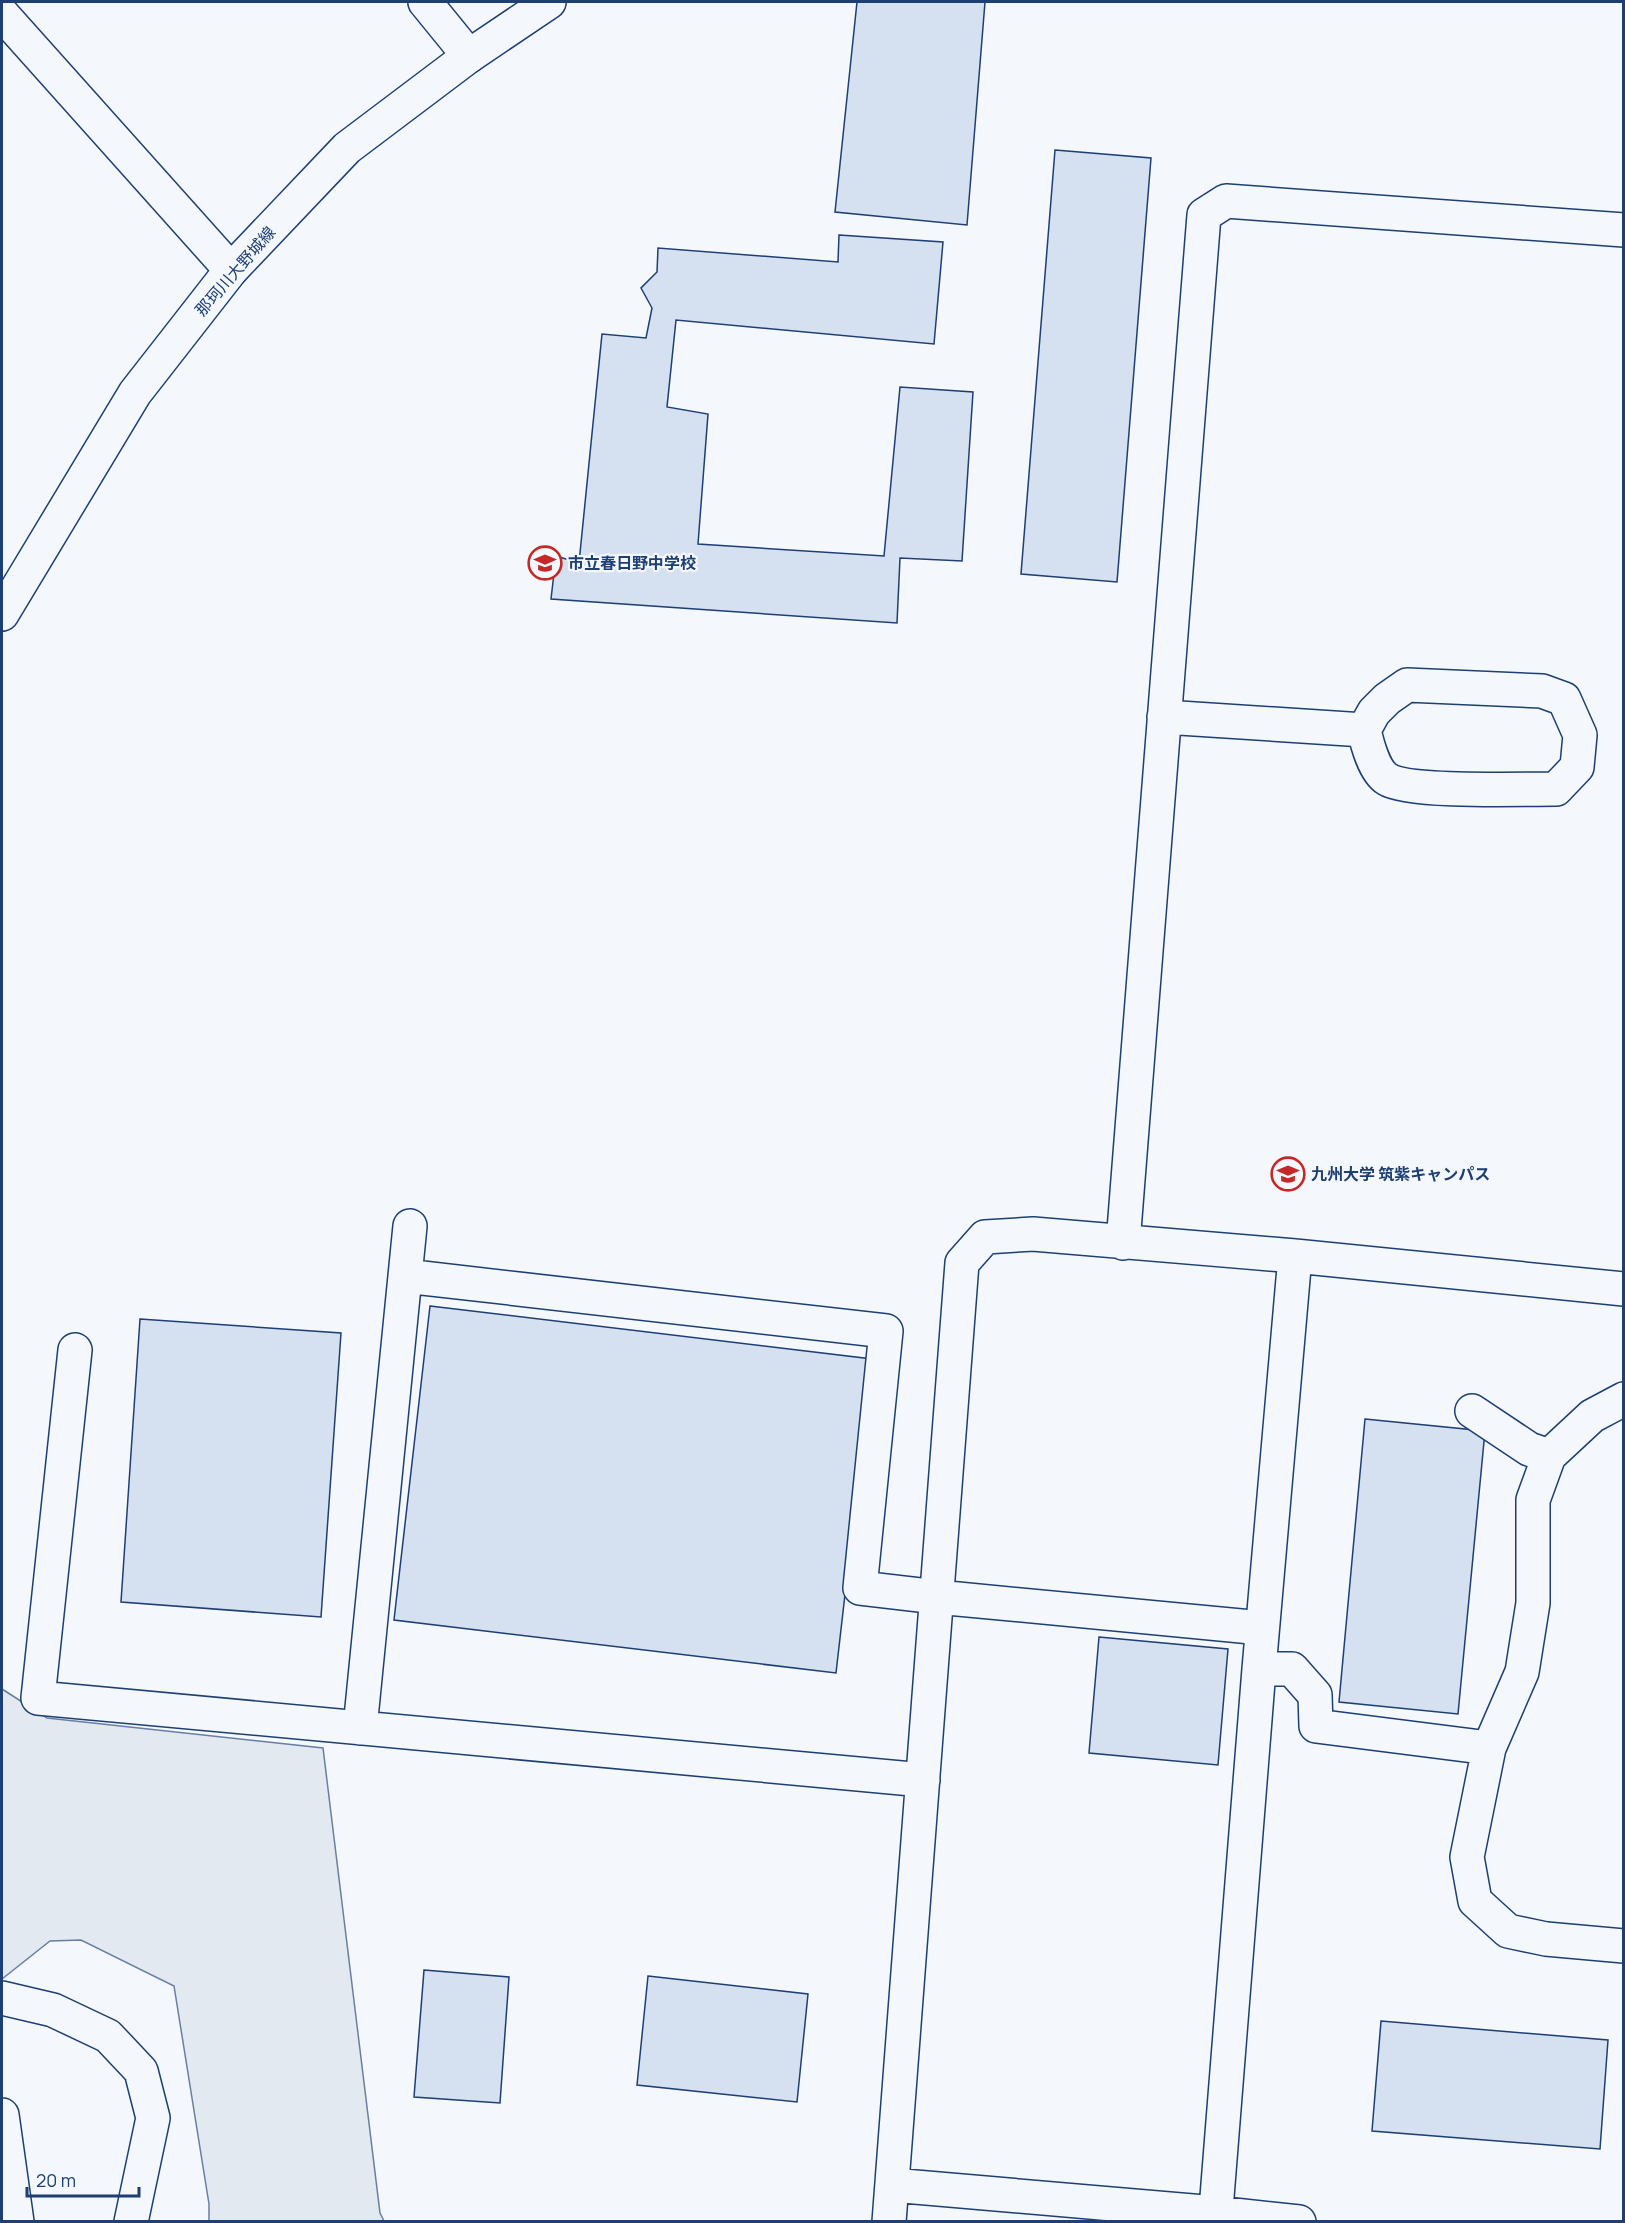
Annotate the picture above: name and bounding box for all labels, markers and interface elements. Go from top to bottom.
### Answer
street label: 那珂川大野城線 [190,222,280,320]
school or university icon: 市立春日野中学校 [527,545,563,581]
place label: 市立春日野中学校 [568,552,696,574]
school or university icon: 九州大学 筑紫キャンパス [1270,1156,1306,1192]
place label: 九州大学 筑紫キャンパス [1311,1163,1490,1185]
scale bar [27,2160,140,2198]
text: 20 m [36,2168,76,2192]

